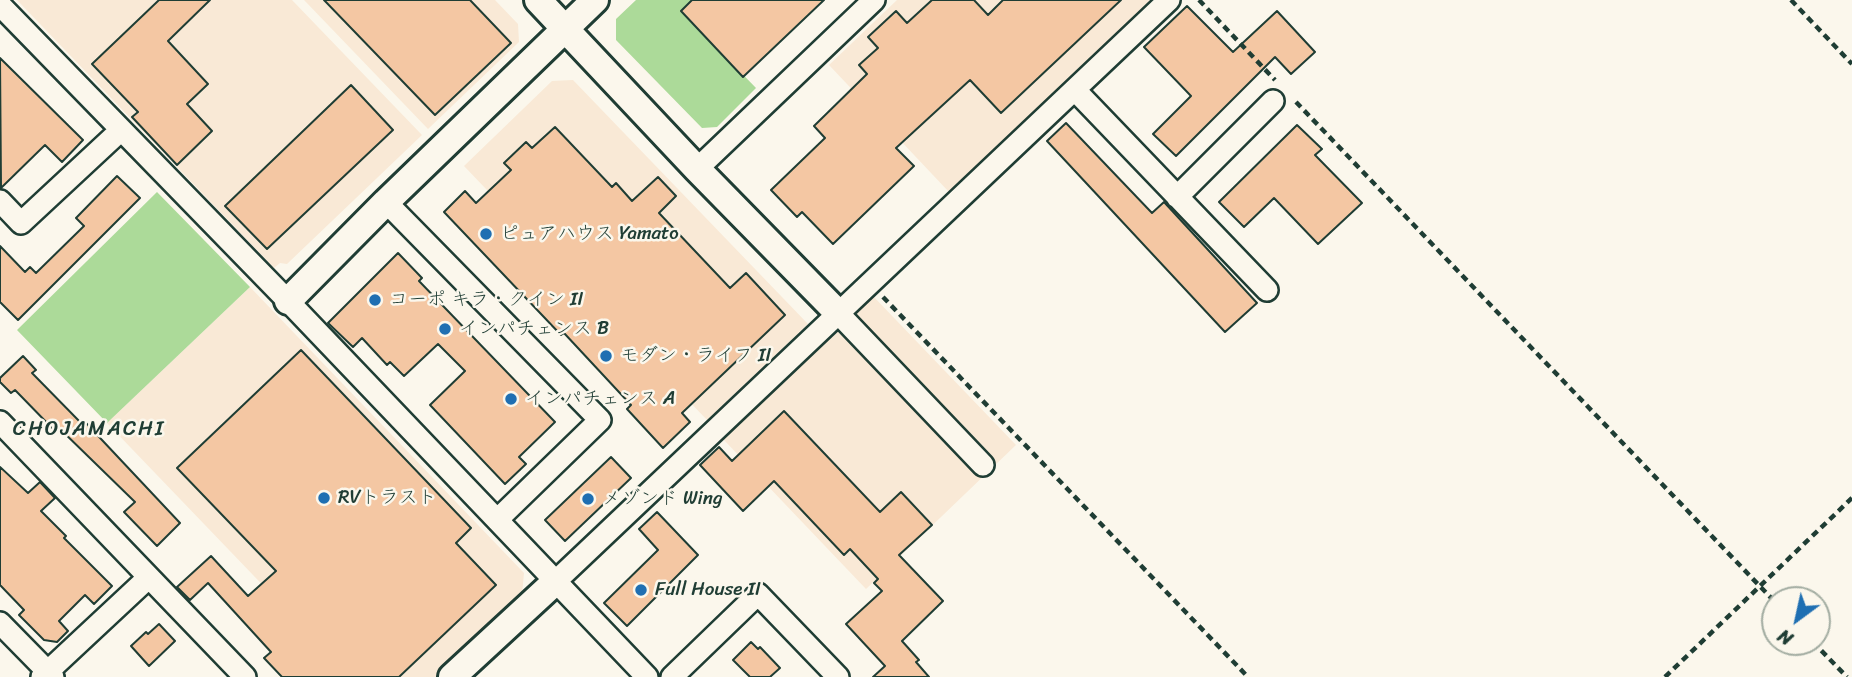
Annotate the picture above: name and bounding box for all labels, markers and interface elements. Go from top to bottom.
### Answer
place label: ピュアハウス Yamato [500,223,679,245]
marker: ピュアハウス Yamato [478,226,494,242]
place label: コーポ キラ・クイン II [389,289,583,311]
marker: コーポ キラ・クイン II [367,292,383,308]
place label: インパチェンス B [459,318,609,340]
marker: インパチェンス B [437,321,453,337]
place label: モダン・ライフ II [620,345,771,367]
marker: モダン・ライフ II [598,348,614,364]
place label: インパチェンス A [525,388,675,410]
marker: インパチェンス A [503,391,519,407]
district label: CHOJAMACHI [14,417,164,443]
place label: RVトラスト [338,487,437,509]
place label: メゾンド Wing [602,488,723,510]
marker: RVトラスト [316,490,332,506]
marker: メゾンド Wing [580,491,596,507]
place label: Full House II [655,579,761,601]
marker: Full House II [633,582,649,598]
north arrow [1761,586,1831,656]
text: N [1771,620,1800,655]

